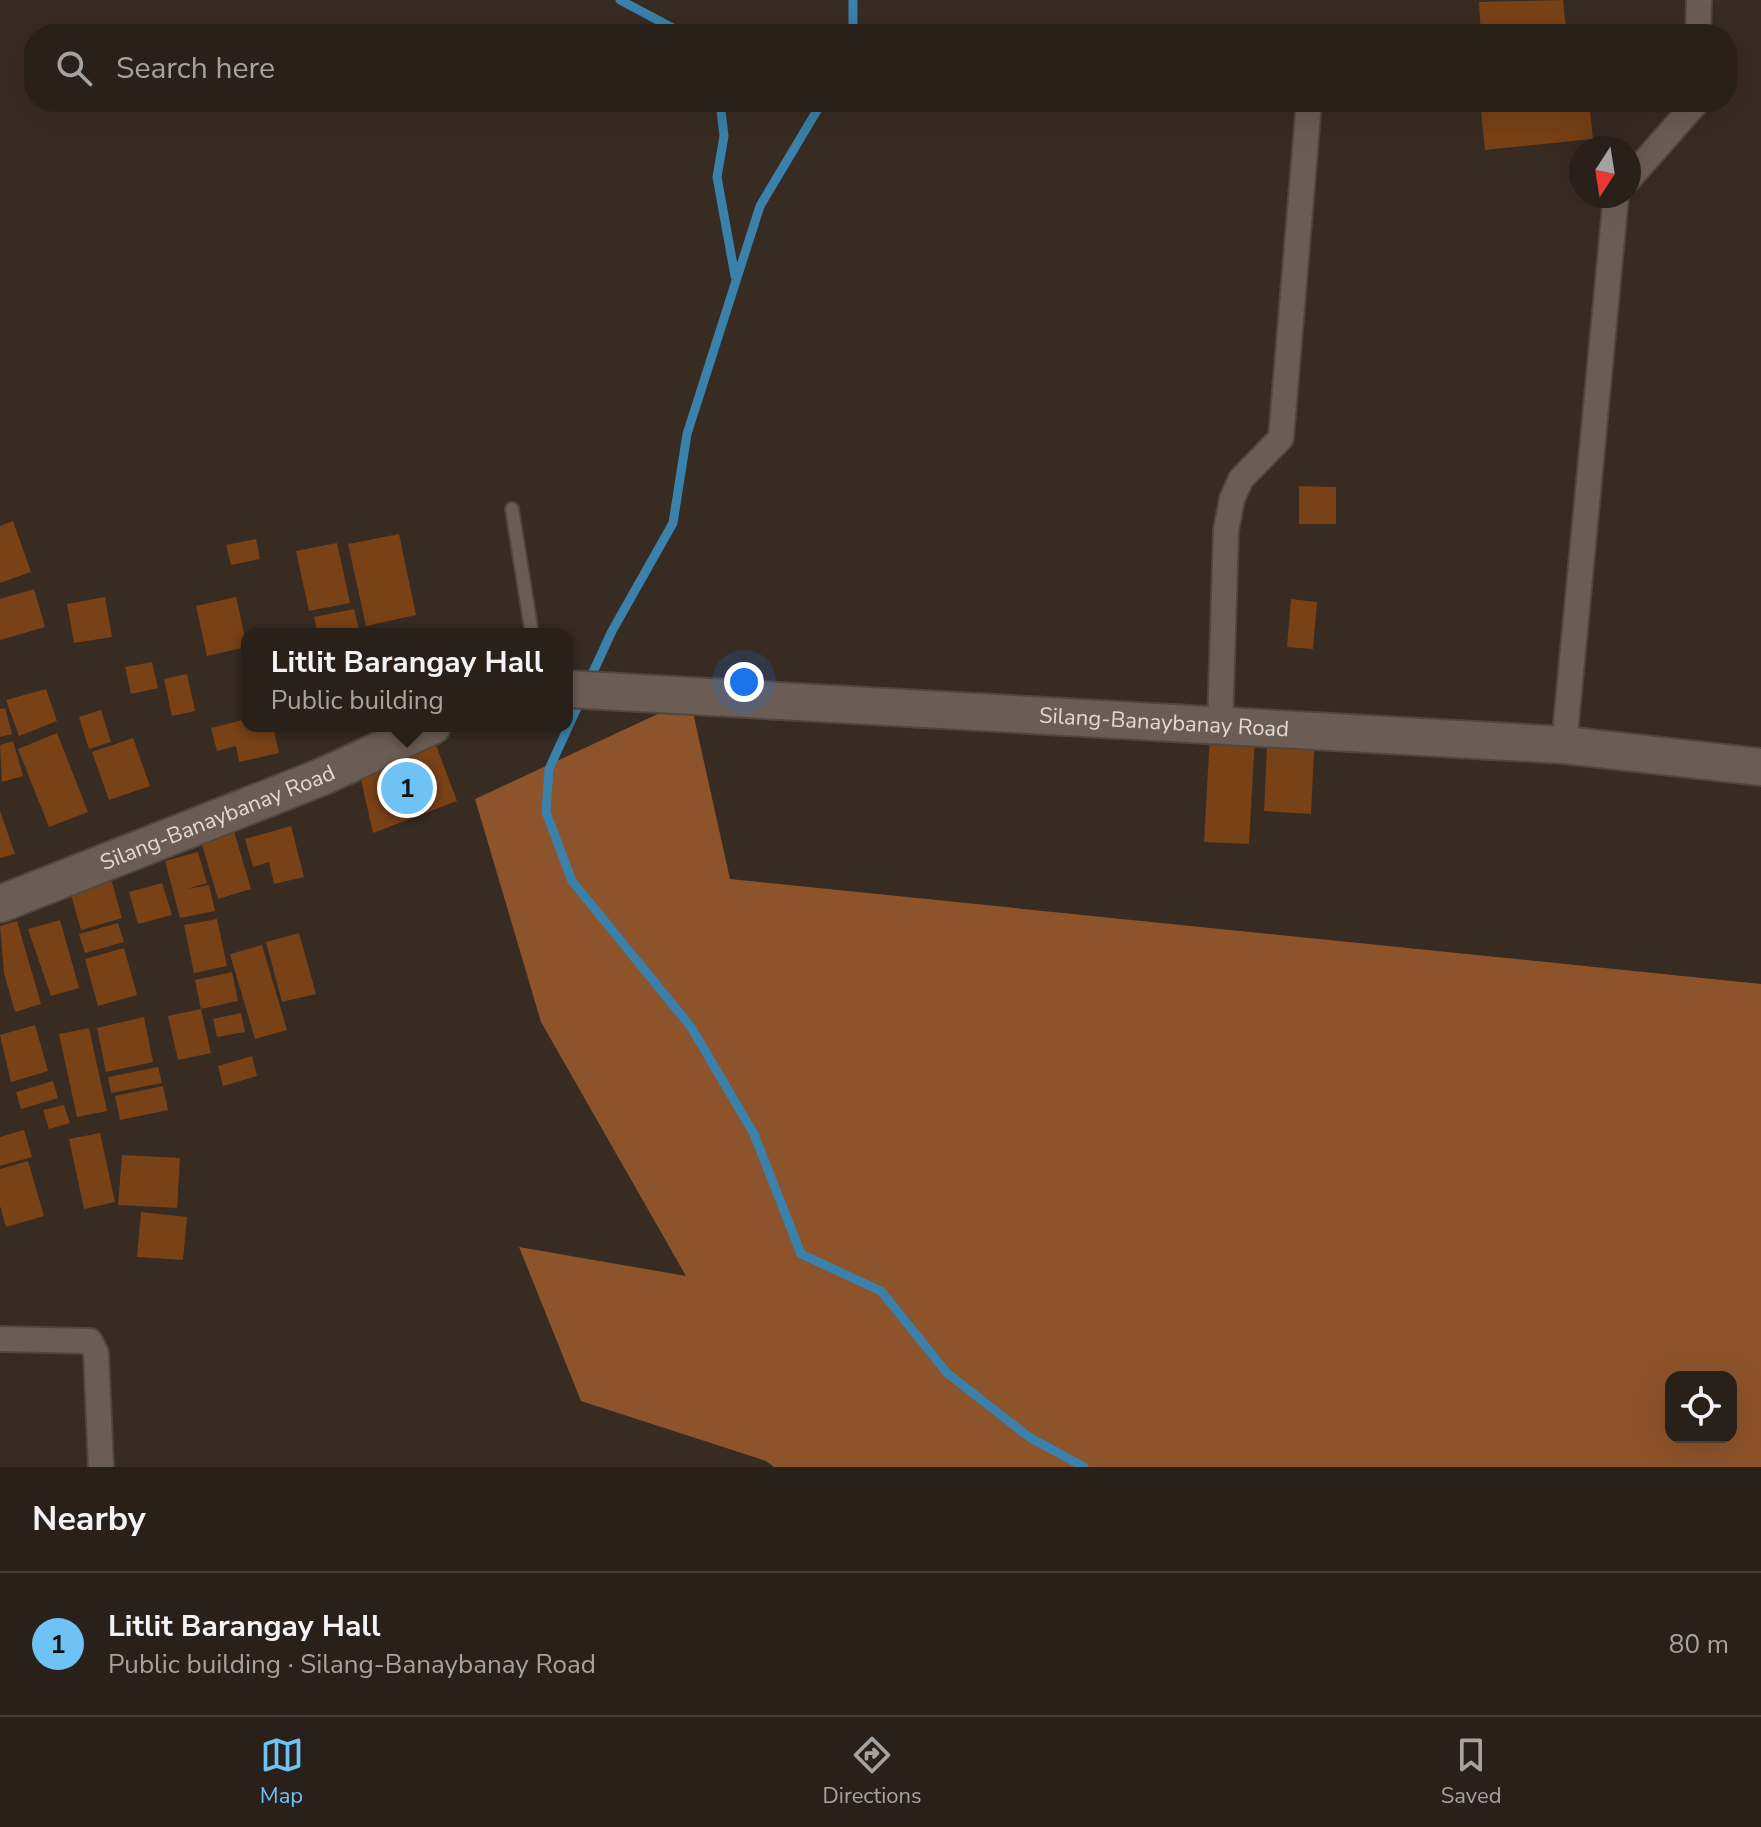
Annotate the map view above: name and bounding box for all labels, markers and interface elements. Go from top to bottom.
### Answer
search box [24,24,1737,112]
icon: search [52,46,96,90]
text: Search here [116,48,275,89]
north arrow [1569,136,1641,208]
popup [241,628,573,732]
text: Litlit Barangay Hall [271,642,543,683]
your location [724,662,764,702]
text: Public building [271,683,444,718]
street label: Silang-Banaybanay Road [1038,701,1290,745]
street label: Silang-Banaybanay Road [96,758,340,878]
pin: 1 [381,758,433,818]
map controls [1665,1371,1737,1443]
button: locate [1665,1371,1737,1443]
text: Nearby [32,1496,146,1542]
text: Litlit Barangay Hall [108,1606,381,1647]
text: 1 [50,1627,66,1662]
text: 80 m [1669,1627,1729,1662]
text: Public building · Silang-Banaybanay Road [108,1647,596,1682]
tab: Map [260,1733,304,1811]
tab: Directions [823,1733,922,1811]
tab: Saved [1441,1733,1501,1811]

